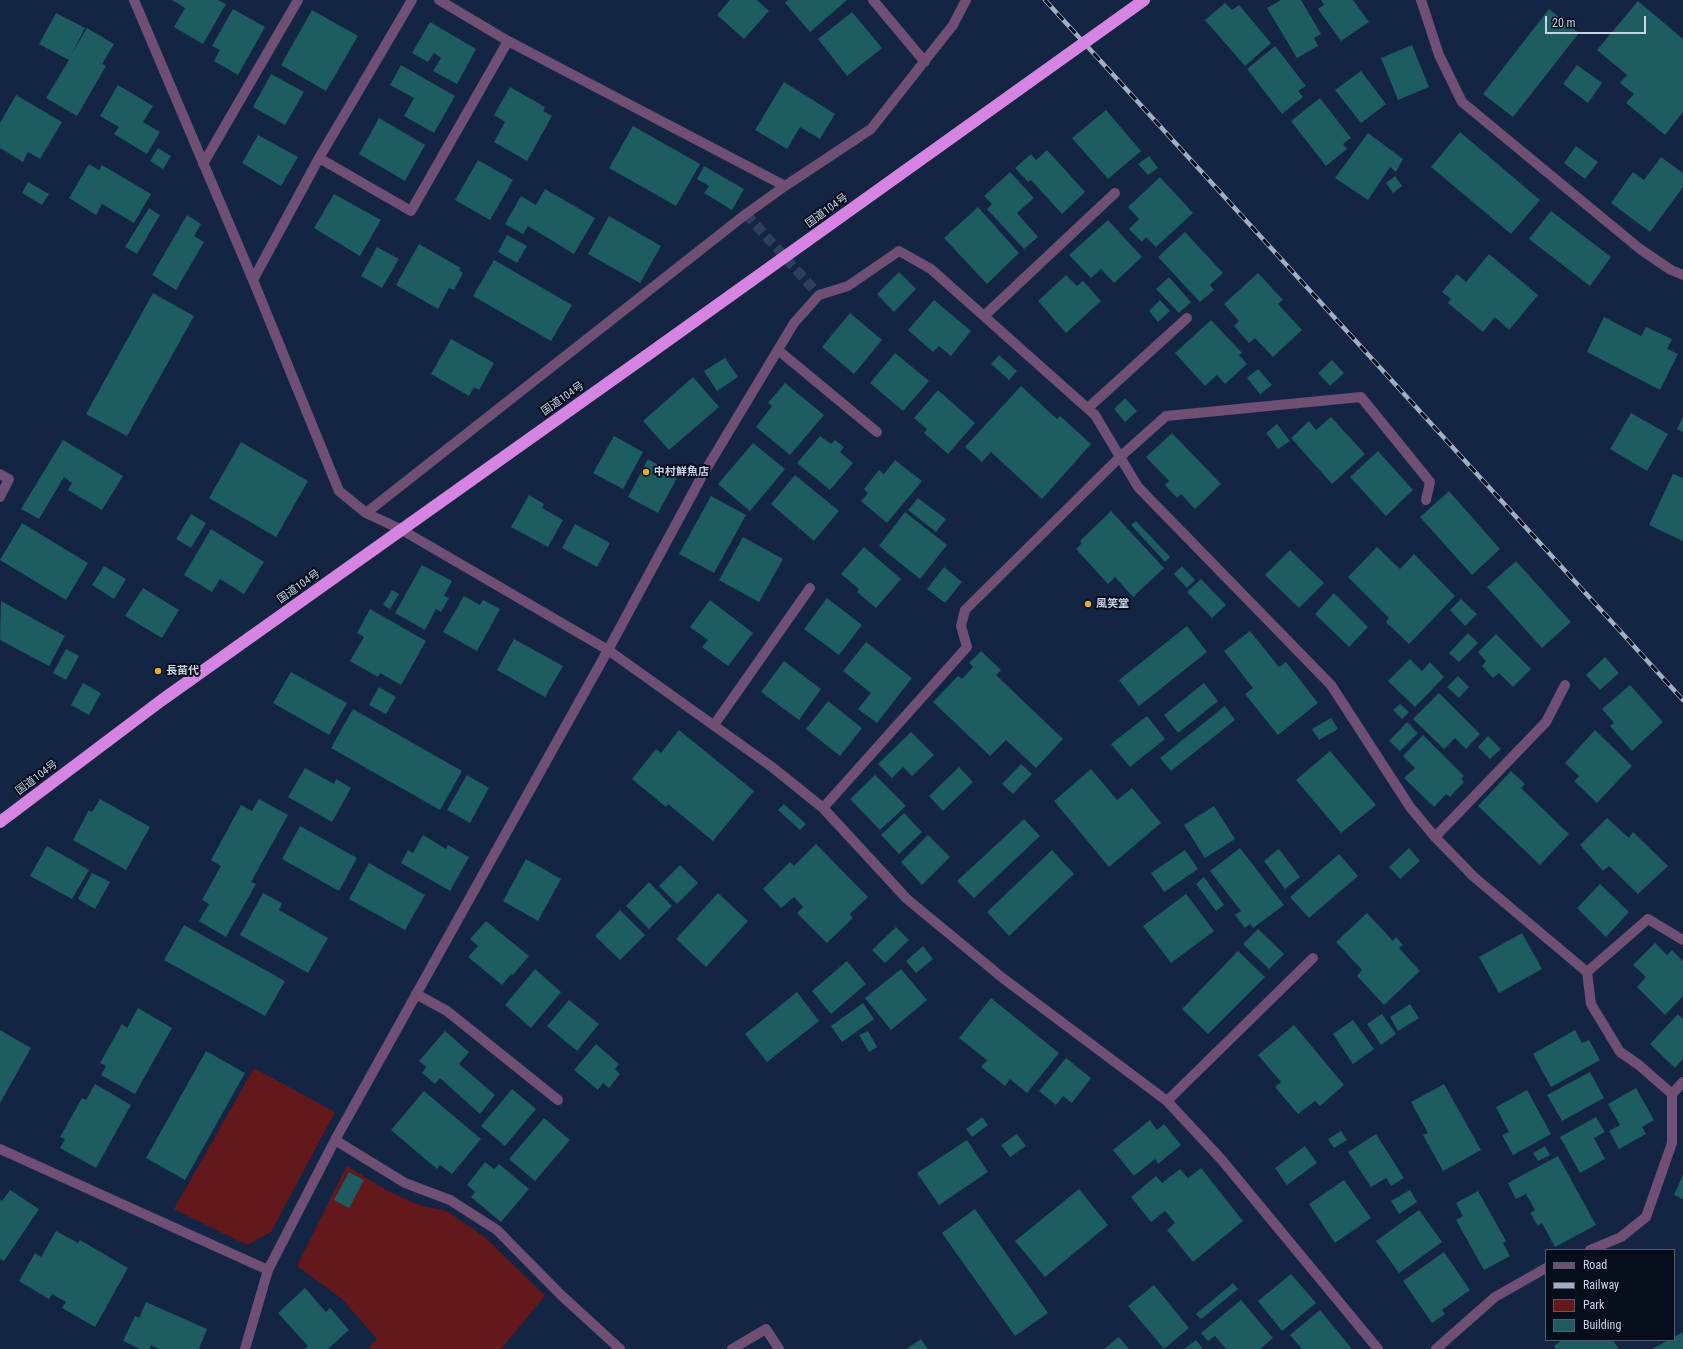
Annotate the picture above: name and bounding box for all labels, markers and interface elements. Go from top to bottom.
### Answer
scale bar [1547,8,1648,34]
text: 20 m [1552,16,1576,30]
street label: 国道104号 [803,191,851,231]
street label: 国道104号 [539,379,587,419]
place label: 中村鮮魚店 [654,465,709,479]
marker: 中村鮮魚店 [641,467,651,477]
street label: 国道104号 [275,567,323,607]
place label: 風笑堂 [1096,597,1129,611]
marker: 風笑堂 [1083,599,1093,609]
place label: 長苗代 [166,664,199,678]
marker: 長苗代 [153,666,163,676]
street label: 国道104号 [13,758,61,798]
legend [1545,1249,1675,1341]
text: Road [1583,1258,1607,1272]
text: Railway [1583,1278,1619,1292]
text: Park [1583,1298,1604,1312]
text: Building [1583,1318,1621,1332]

